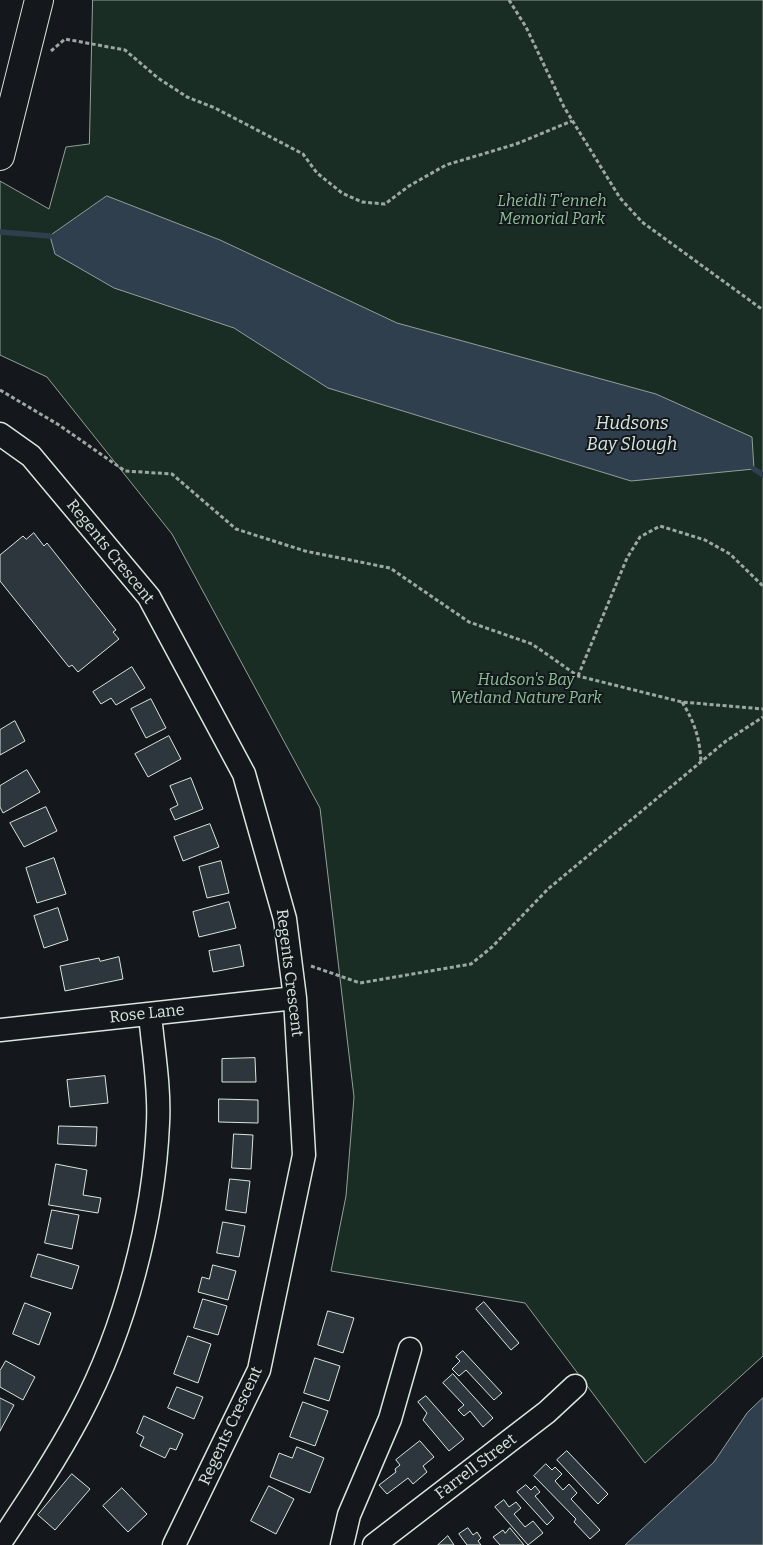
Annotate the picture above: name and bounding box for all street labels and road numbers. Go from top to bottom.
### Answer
street label: Regents Crescent [62,496,158,608]
street label: Regents Crescent [272,908,306,1038]
street label: Rose Lane [109,1001,185,1027]
street label: Regents Crescent [195,1364,267,1488]
street label: Farrell Street [431,1430,521,1504]

